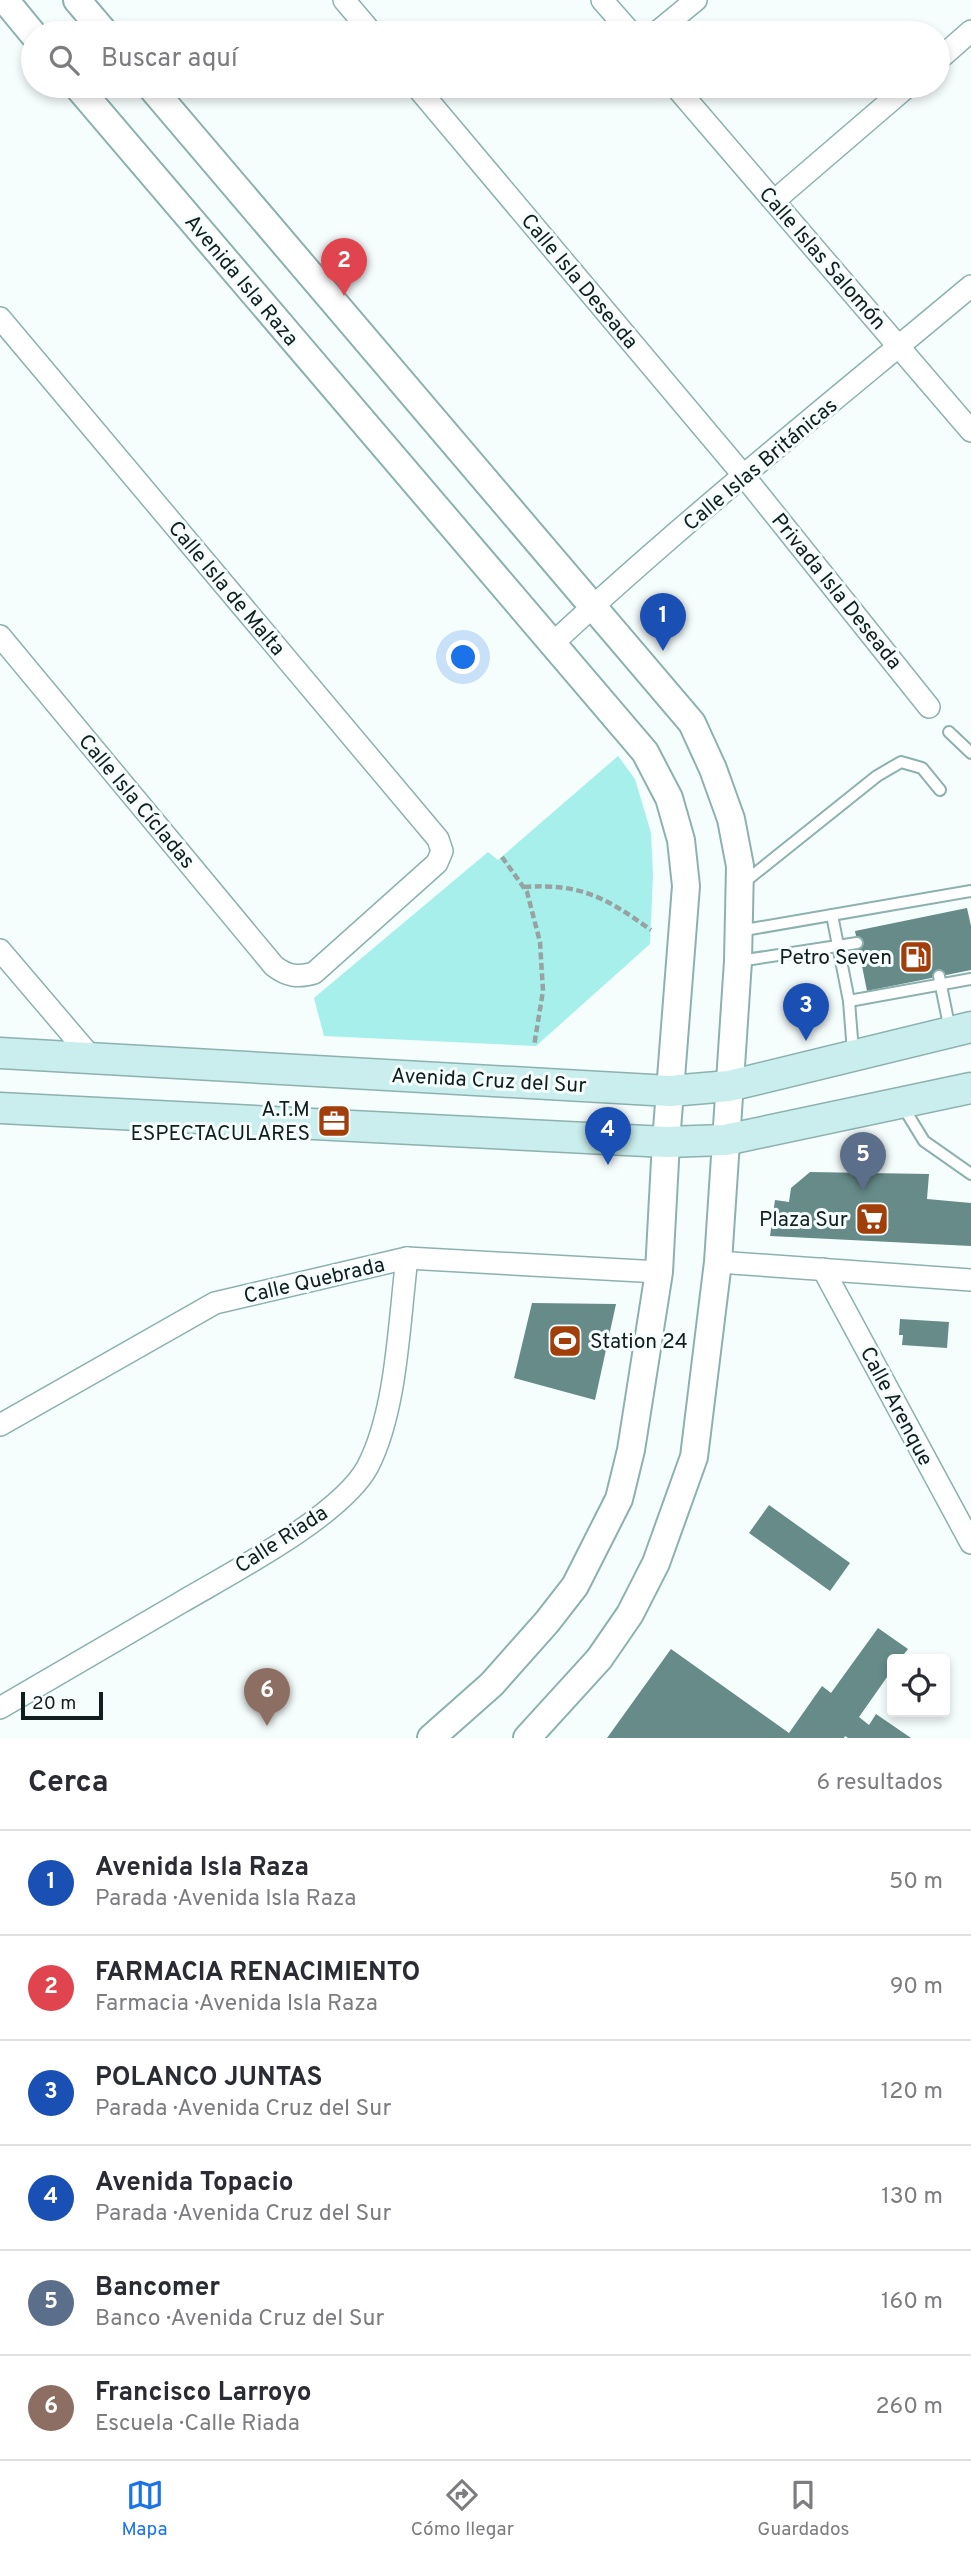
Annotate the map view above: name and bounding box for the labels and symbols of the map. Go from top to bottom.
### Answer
street label: Calle Islas Salomón [752,182,891,336]
street label: Calle Isla Deseada [514,209,643,355]
street label: Avenida Isla Raza [178,210,304,352]
pin: 2 [321,238,367,296]
street label: Calle Islas Británicas [678,393,844,538]
street label: Privada Isla Deseada [765,508,907,676]
street label: Calle Isla de Malta [161,516,290,662]
pin: 1 [640,593,686,651]
your location [446,640,480,674]
street label: Calle Isla Cícladas [72,729,200,875]
fuel station icon: Petro Seven [897,938,935,976]
place label: Petro Seven [779,945,892,972]
pin: 3 [783,983,829,1041]
street label: Avenida Cruz del Sur [391,1063,587,1100]
place label: A.T.M ESPECTACULARES [130,1097,310,1148]
office icon: A.T.M ESPECTACULARES [315,1102,353,1140]
pin: 4 [585,1107,631,1165]
pin: 5 [840,1132,886,1190]
supermarket icon: Plaza Sur [853,1200,891,1238]
place label: Plaza Sur [759,1207,848,1234]
street label: Calle Quebrada [241,1252,387,1311]
sports icon: Station 24 [546,1322,584,1360]
place label: Station 24 [590,1329,688,1356]
street label: Calle Arenque [853,1342,938,1471]
street label: Calle Riada [230,1500,333,1580]
pin: 6 [244,1668,290,1726]
scale bar [21,1689,103,1721]

